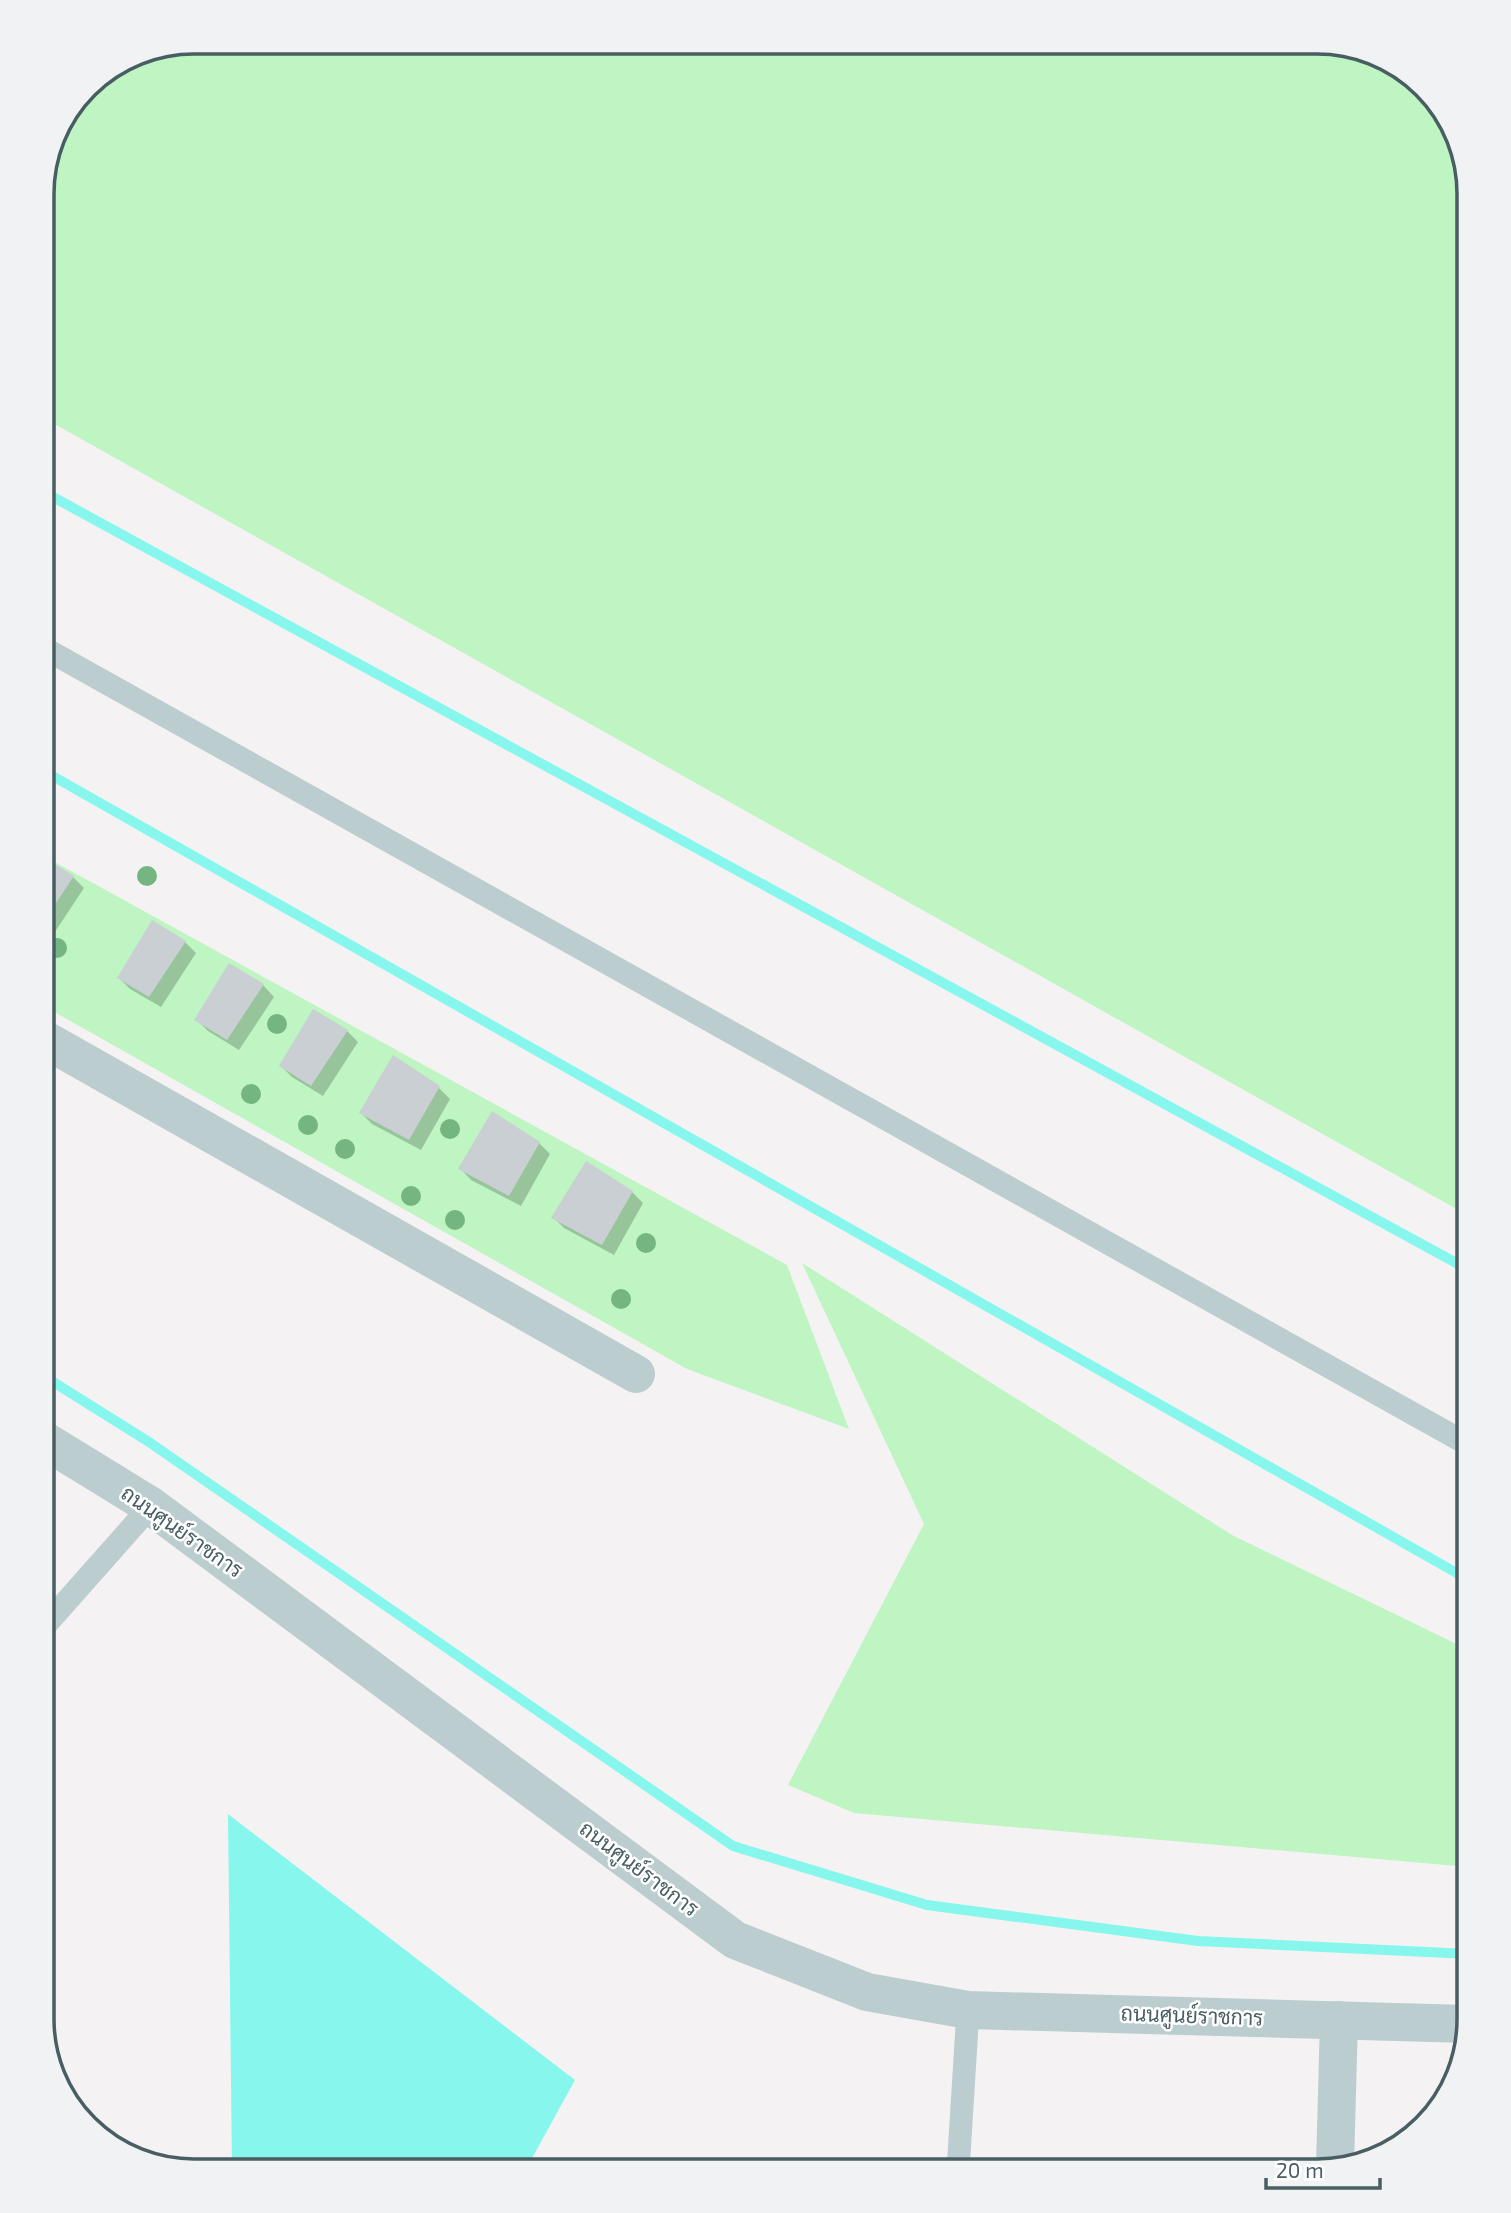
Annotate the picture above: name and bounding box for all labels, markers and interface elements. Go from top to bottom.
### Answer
street label: ถนนศูนย์ราชการ [115,1480,248,1585]
street label: ถนนศูนย์ราชการ [573,1815,704,1924]
street label: ถนนศูนย์ราชการ [1120,2000,1264,2033]
scale bar [1266,2146,1380,2190]
text: 20 m [1276,2157,1324,2182]

